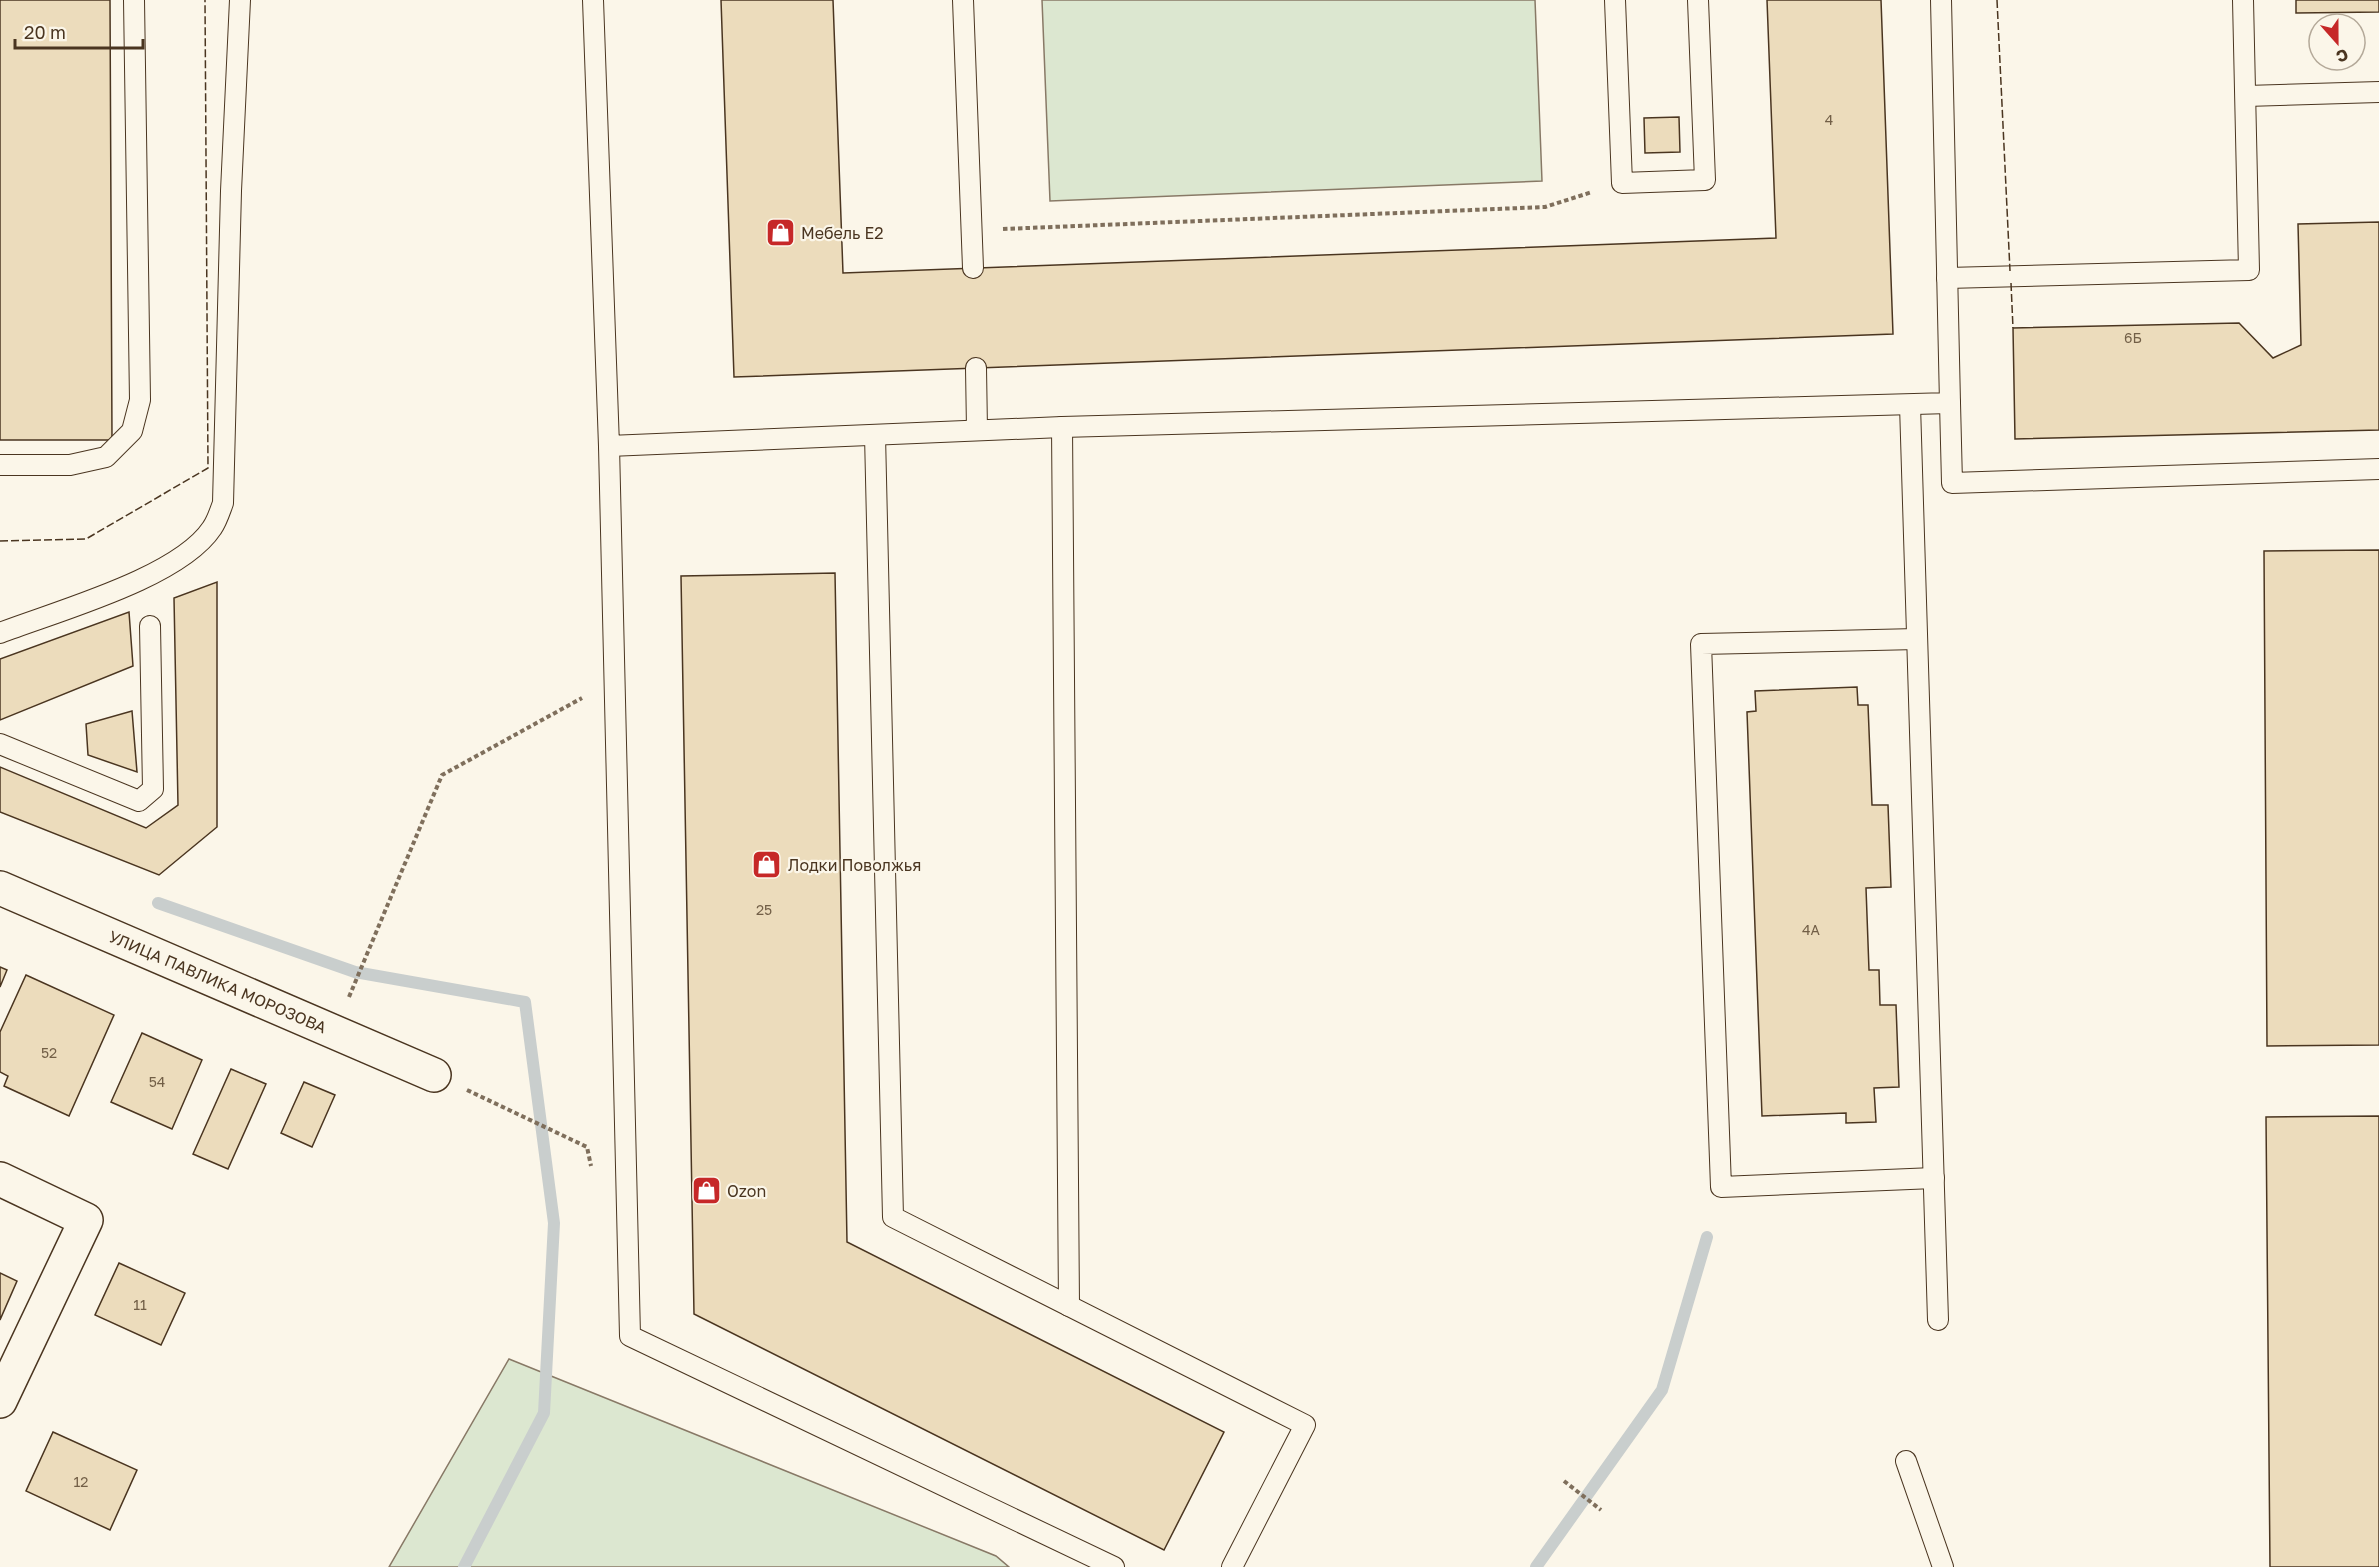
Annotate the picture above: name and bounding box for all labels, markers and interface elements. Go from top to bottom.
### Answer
scale bar [15,12,142,50]
north arrow [2307,12,2367,72]
text: 20 m [24,21,66,43]
text: С [2333,45,2351,67]
house number: 4 [1825,111,1833,128]
shop icon: Мебель Е2 [764,217,796,249]
place label: Мебель Е2 [801,223,883,243]
house number: 6Б [2124,329,2142,346]
shop icon: Лодки Поволжья [751,849,783,881]
place label: Лодки Поволжья [788,855,921,875]
house number: 25 [756,901,772,918]
house number: 4А [1802,921,1821,938]
street label: УЛИЦА ПАВЛИКА МОРОЗОВА [106,926,330,1038]
house number: 52 [41,1044,57,1061]
house number: 54 [149,1073,165,1090]
shop icon: Ozon [690,1175,722,1207]
place label: Ozon [727,1181,766,1201]
house number: 11 [133,1296,147,1313]
house number: 12 [74,1473,88,1490]

